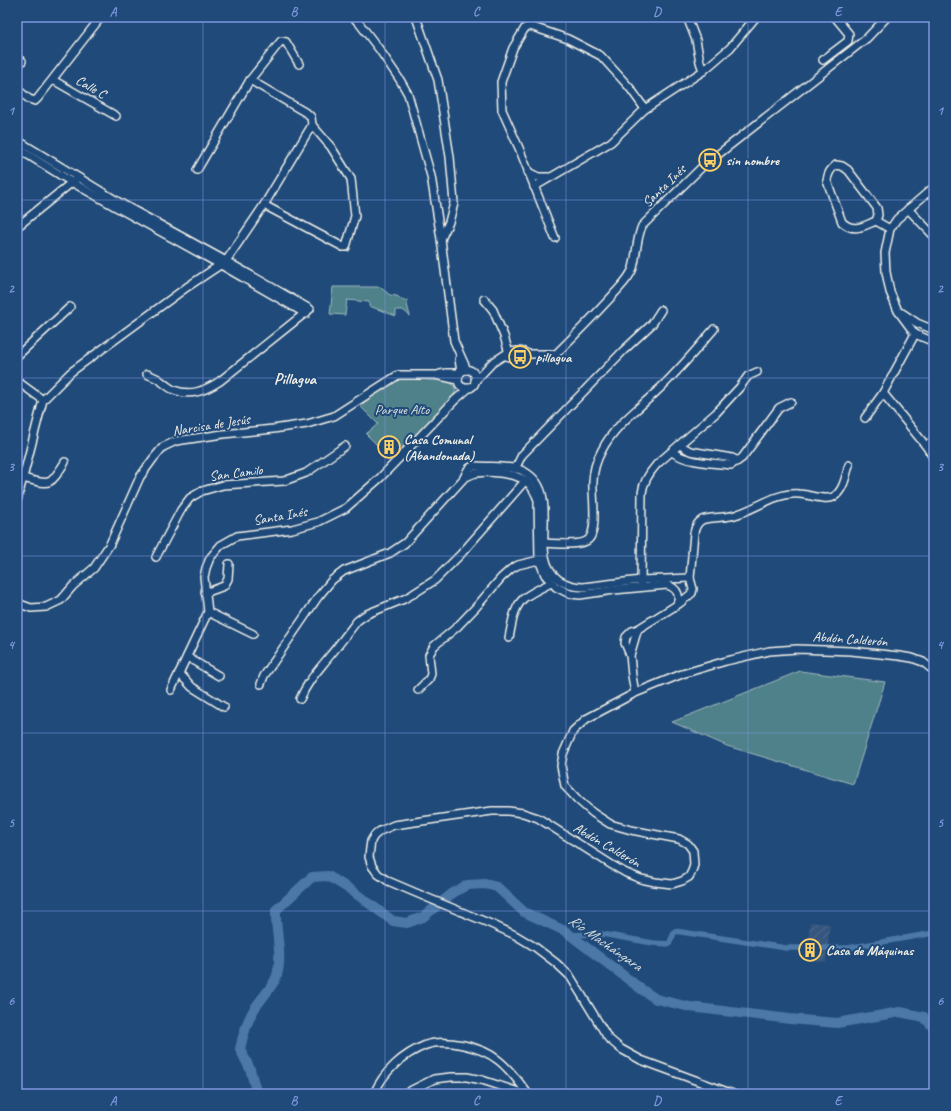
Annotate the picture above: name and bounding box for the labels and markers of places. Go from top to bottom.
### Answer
bus stop icon: sin nombre [697,147,723,173]
place label: sin nombre [726,152,780,169]
bus stop icon: pillagua [507,344,533,370]
place label: pillagua [536,349,573,366]
place label: Casa Comunal (Abandonada) [404,431,475,464]
building icon: Casa Comunal (Abandonada) [376,434,402,460]
building icon: Casa de Máquinas [797,937,823,963]
place label: Casa de Máquinas [826,942,915,959]

